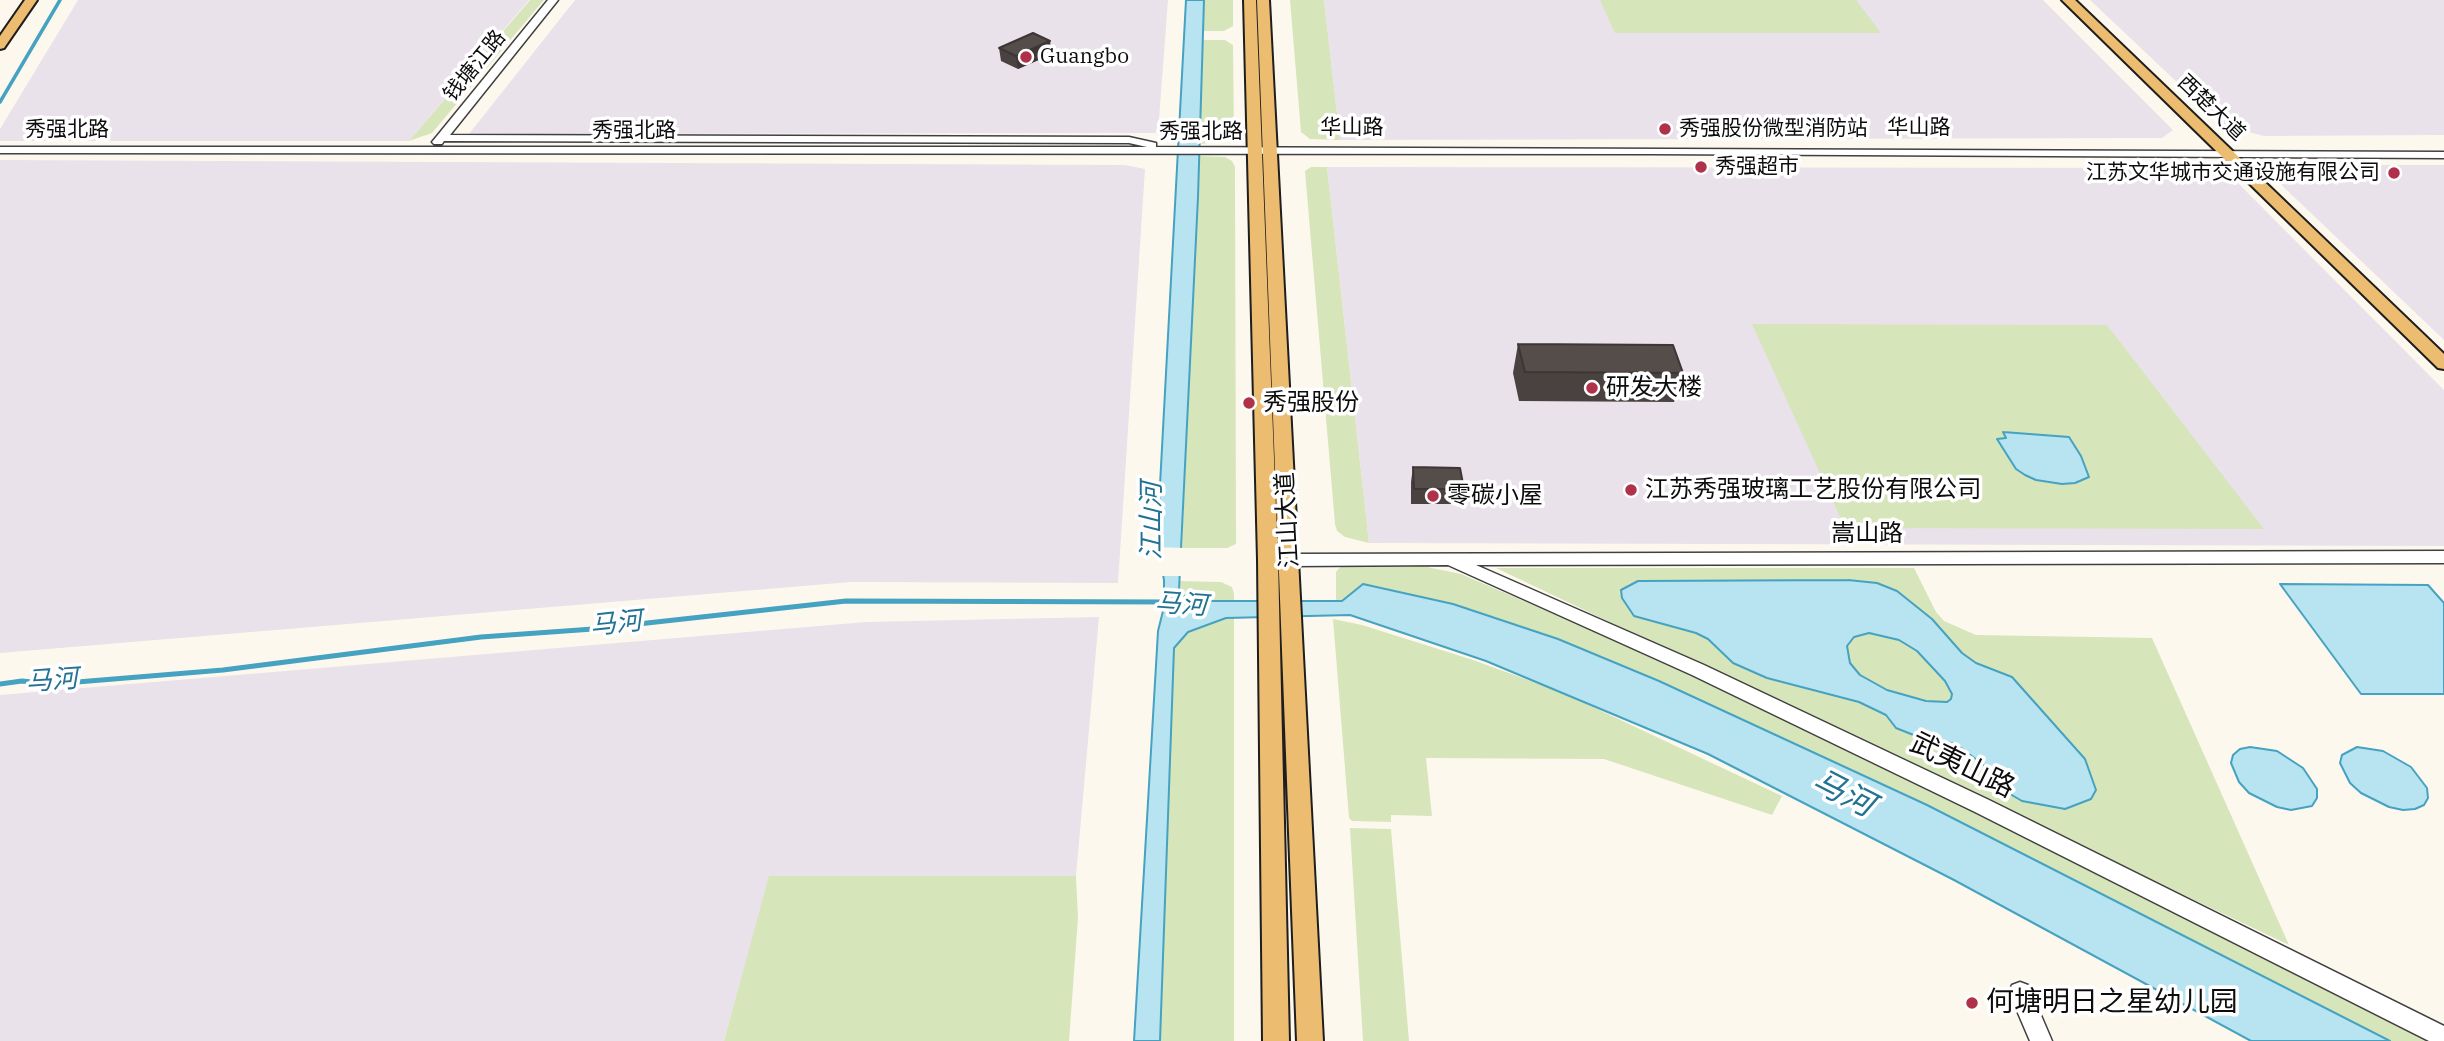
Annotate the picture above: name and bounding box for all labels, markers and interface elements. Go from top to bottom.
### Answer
street label: 钱塘江路 [439,25,511,107]
place label: Guangbo [1040,44,1129,70]
marker: Guangbo [1018,49,1034,65]
street label: 西楚大道 [2172,70,2250,146]
street label: 华山路 [1321,115,1383,141]
street label: 华山路 [1888,115,1950,141]
place label: 秀强股份微型消防站 [1679,116,1868,142]
street label: 秀强北路 [25,117,109,143]
street label: 秀强北路 [592,118,676,144]
street label: 秀强北路 [1159,119,1243,145]
marker: 秀强股份微型消防站 [1657,121,1673,137]
place label: 秀强超市 [1715,154,1799,180]
marker: 秀强超市 [1693,159,1709,175]
place label: 江苏文华城市交通设施有限公司 [2086,160,2380,186]
marker: 江苏文华城市交通设施有限公司 [2386,165,2402,181]
place label: 研发大楼 [1606,374,1702,402]
marker: 研发大楼 [1584,380,1600,396]
place label: 秀强股份 [1263,389,1359,417]
marker: 秀强股份 [1241,395,1257,411]
street label: 江山大道 [1271,471,1305,569]
place label: 江苏秀强玻璃工艺股份有限公司 [1645,476,1981,504]
water label: 江山河 [1136,482,1168,560]
place label: 零碳小屋 [1447,482,1543,510]
marker: 江苏秀强玻璃工艺股份有限公司 [1623,482,1639,498]
marker: 零碳小屋 [1425,488,1441,504]
street label: 嵩山路 [1831,520,1903,548]
water label: 马河 [1154,588,1208,622]
water label: 马河 [589,606,643,642]
water label: 马河 [25,664,79,698]
street label: 武夷山路 [1904,726,2020,806]
water label: 马河 [1806,762,1880,826]
place label: 何塘明日之星幼儿园 [1986,986,2238,1020]
marker: 何塘明日之星幼儿园 [1964,995,1980,1011]

